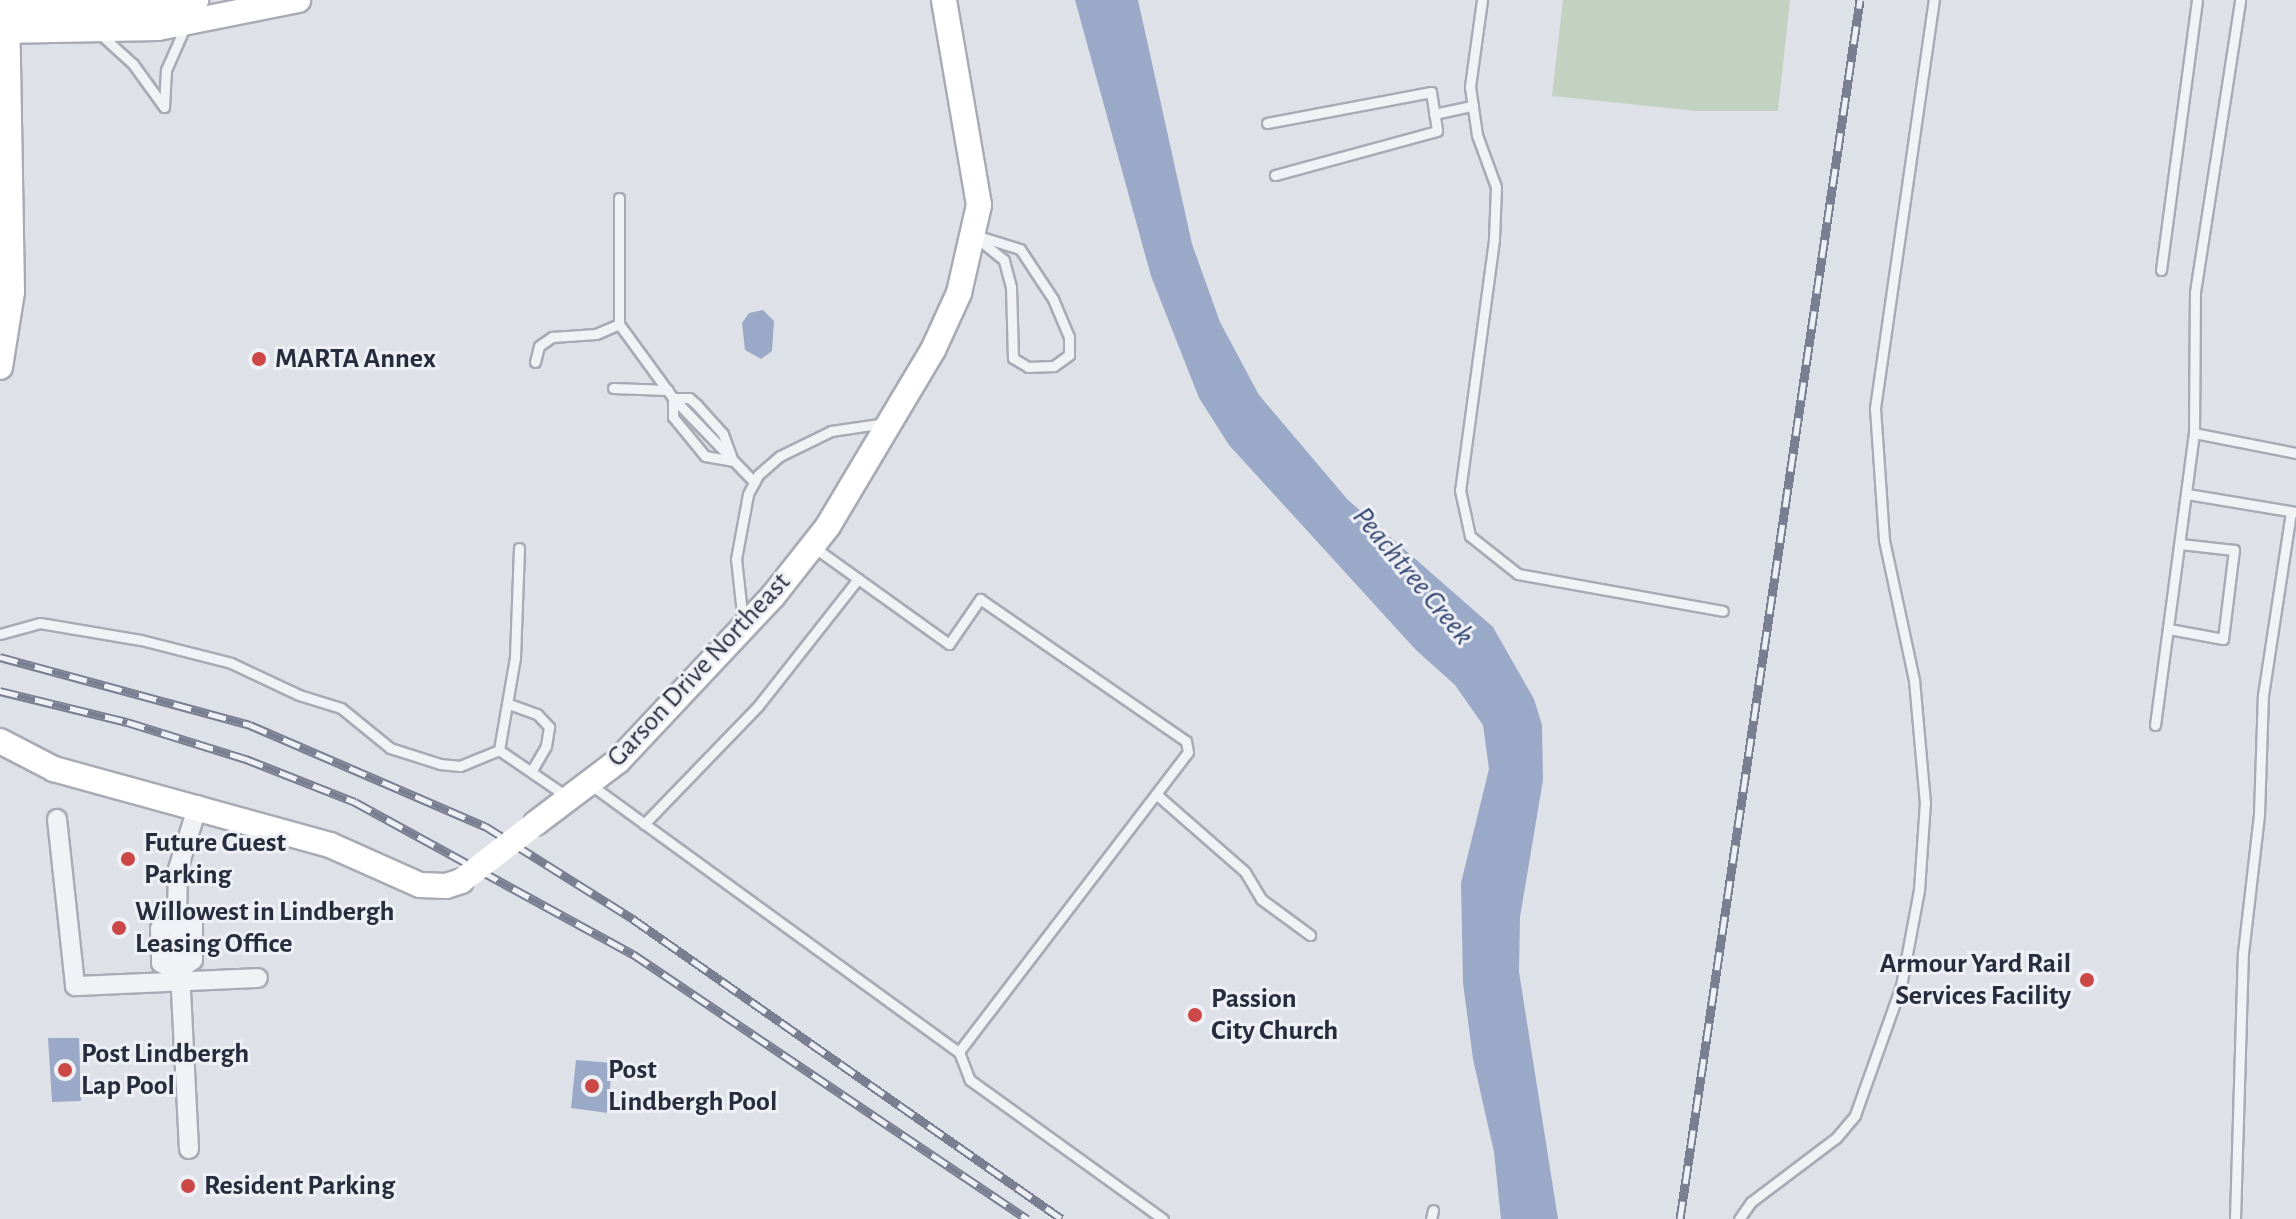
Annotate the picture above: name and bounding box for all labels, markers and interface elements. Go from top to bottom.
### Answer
place label: MARTA Annex [275,342,436,376]
marker: MARTA Annex [250,350,268,368]
water label: Peachtree Creek [1345,499,1481,653]
street label: Garson Drive Northeast [600,566,798,774]
place label: Future Guest Parking [144,826,286,892]
marker: Future Guest Parking [119,850,137,868]
place label: Willowest in Lindbergh Leasing Office [135,895,394,961]
marker: Willowest in Lindbergh Leasing Office [110,919,128,937]
place label: Armour Yard Rail Services Facility [1880,947,2071,1013]
marker: Armour Yard Rail Services Facility [2078,971,2096,989]
place label: Passion City Church [1211,982,1338,1048]
marker: Passion City Church [1186,1006,1204,1024]
place label: Post Lindbergh Lap Pool [81,1037,249,1103]
place label: Post Lindbergh Pool [608,1053,777,1119]
marker: Post Lindbergh Lap Pool [56,1061,74,1079]
marker: Post Lindbergh Pool [583,1077,601,1095]
place label: Resident Parking [204,1169,395,1203]
marker: Resident Parking [179,1177,197,1195]

